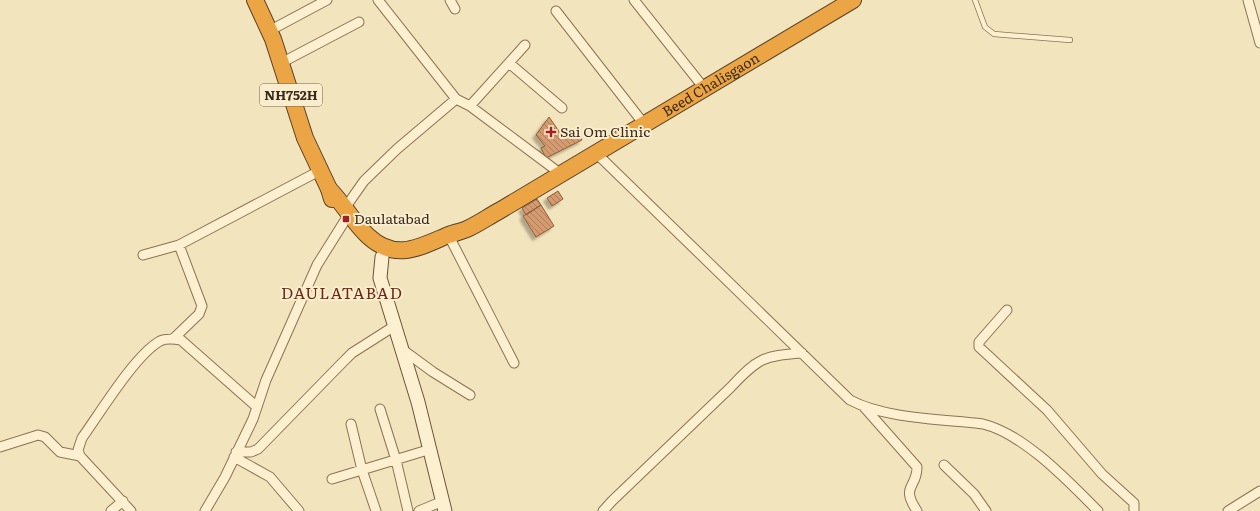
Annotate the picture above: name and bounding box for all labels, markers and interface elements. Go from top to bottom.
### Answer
street label: Beed Chalisgaon [658,47,763,121]
road number: NH752H [260,84,322,106]
place label: Sai Om Clinic [560,121,650,141]
marker: Sai Om Clinic [545,126,557,138]
place label: Daulatabad [354,208,430,228]
marker: Daulatabad [341,214,351,224]
district label: DAULATABAD [281,280,403,304]

